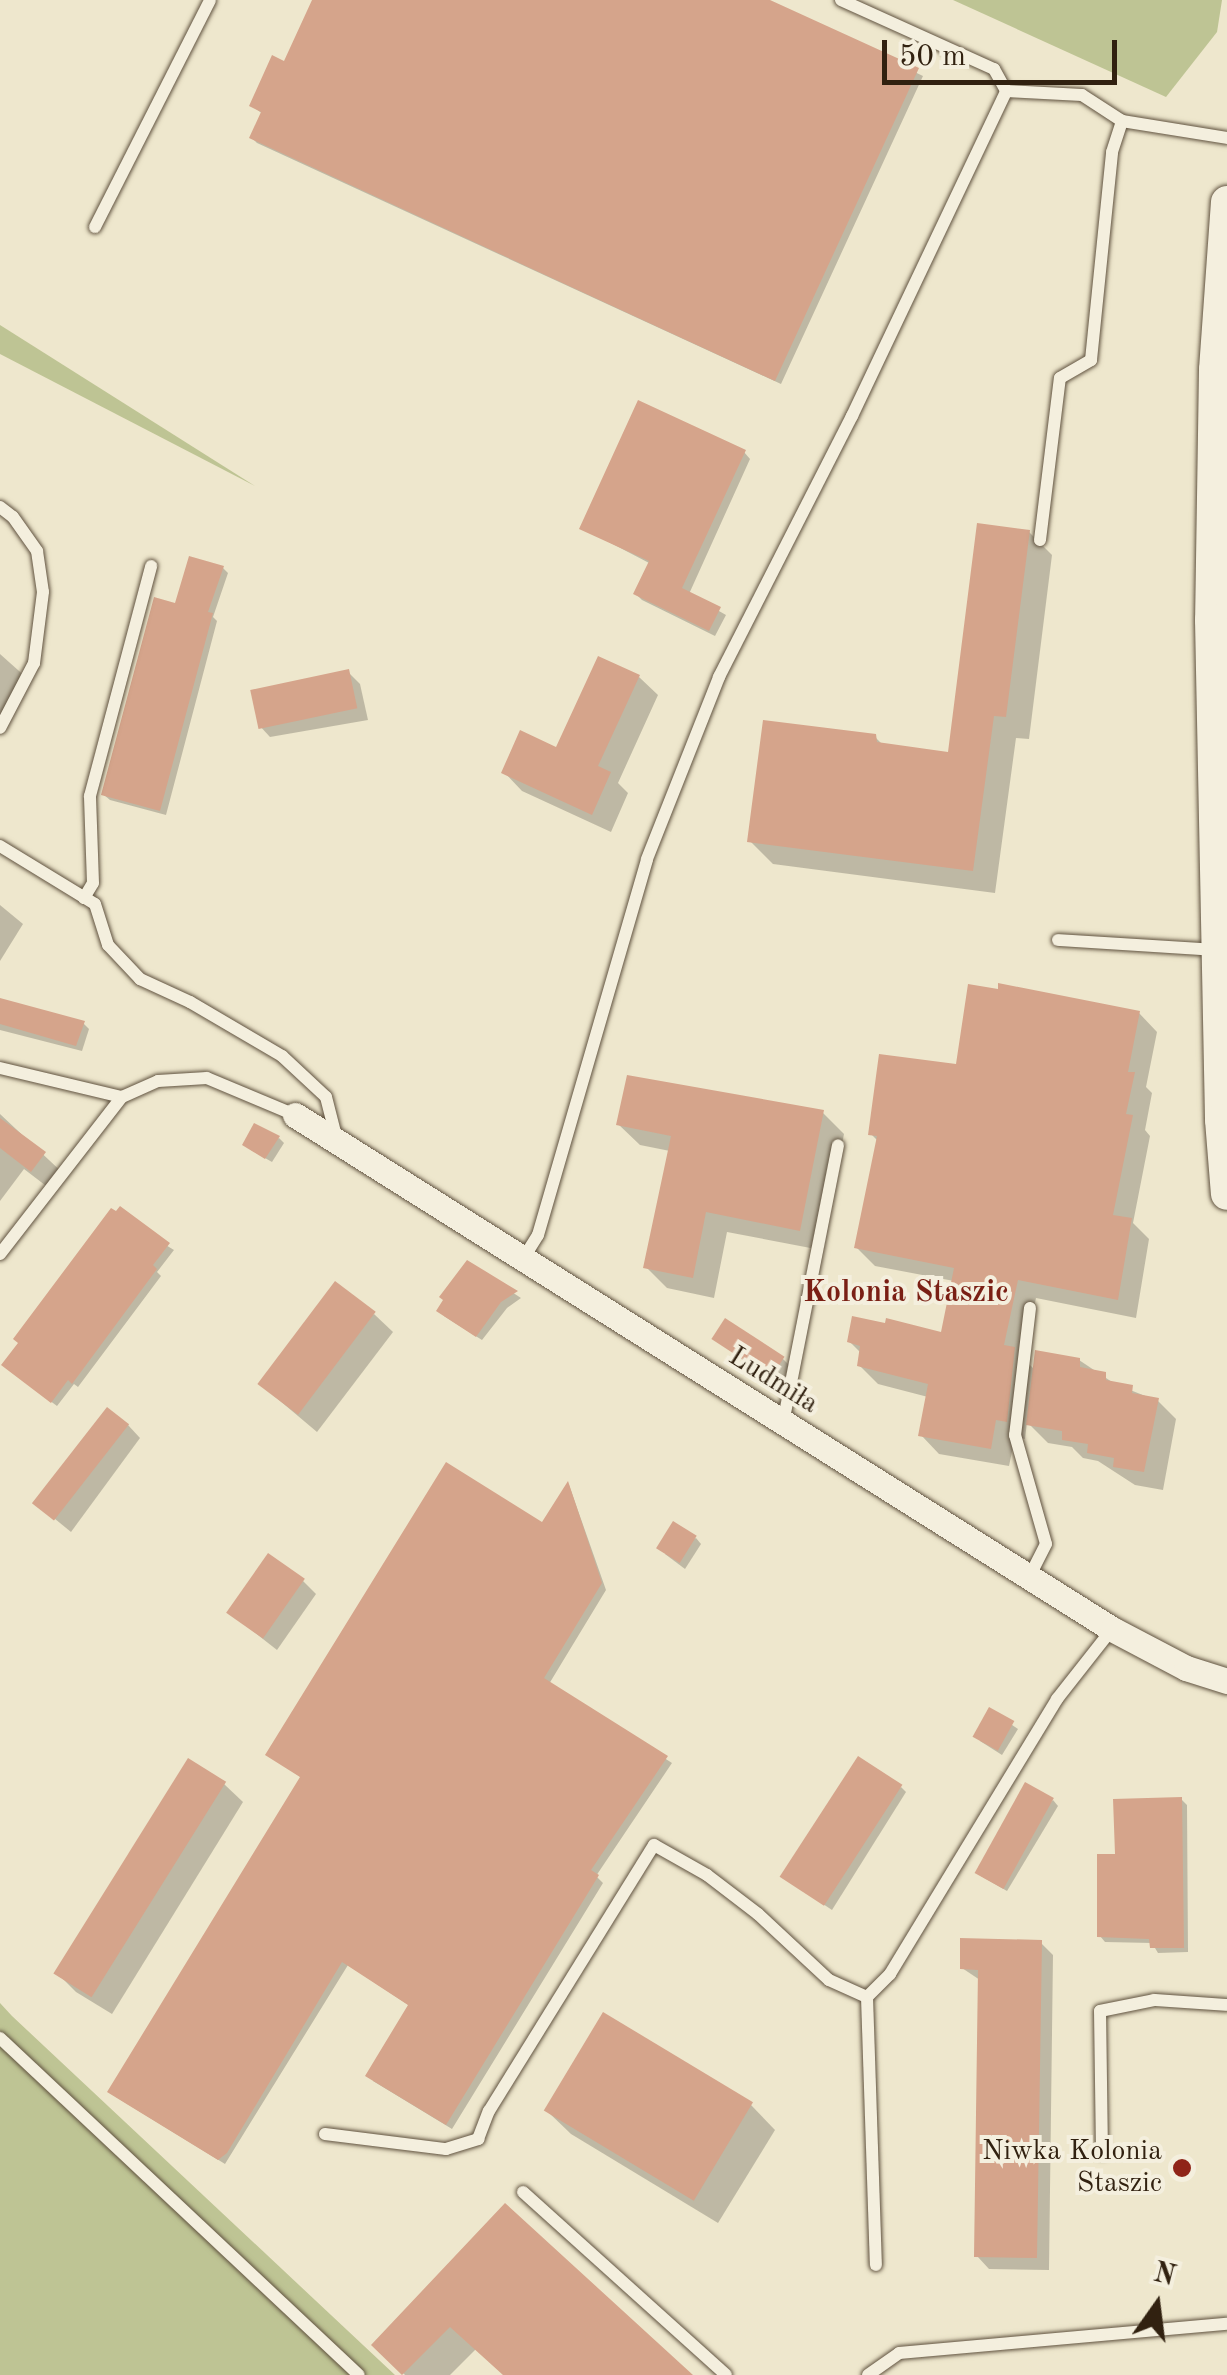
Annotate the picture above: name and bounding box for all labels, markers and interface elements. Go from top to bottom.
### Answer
scale bar [887,20,1122,82]
text: 50 m [899,42,966,72]
district label: Kolonia Staszic [803,1275,1009,1311]
street label: Ludmiła [722,1340,824,1422]
place label: Niwka Kolonia Staszic [982,2135,1162,2201]
marker: Niwka Kolonia Staszic [1171,2157,1193,2179]
north arrow [1107,2255,1207,2355]
text: N [1150,2260,1178,2292]

